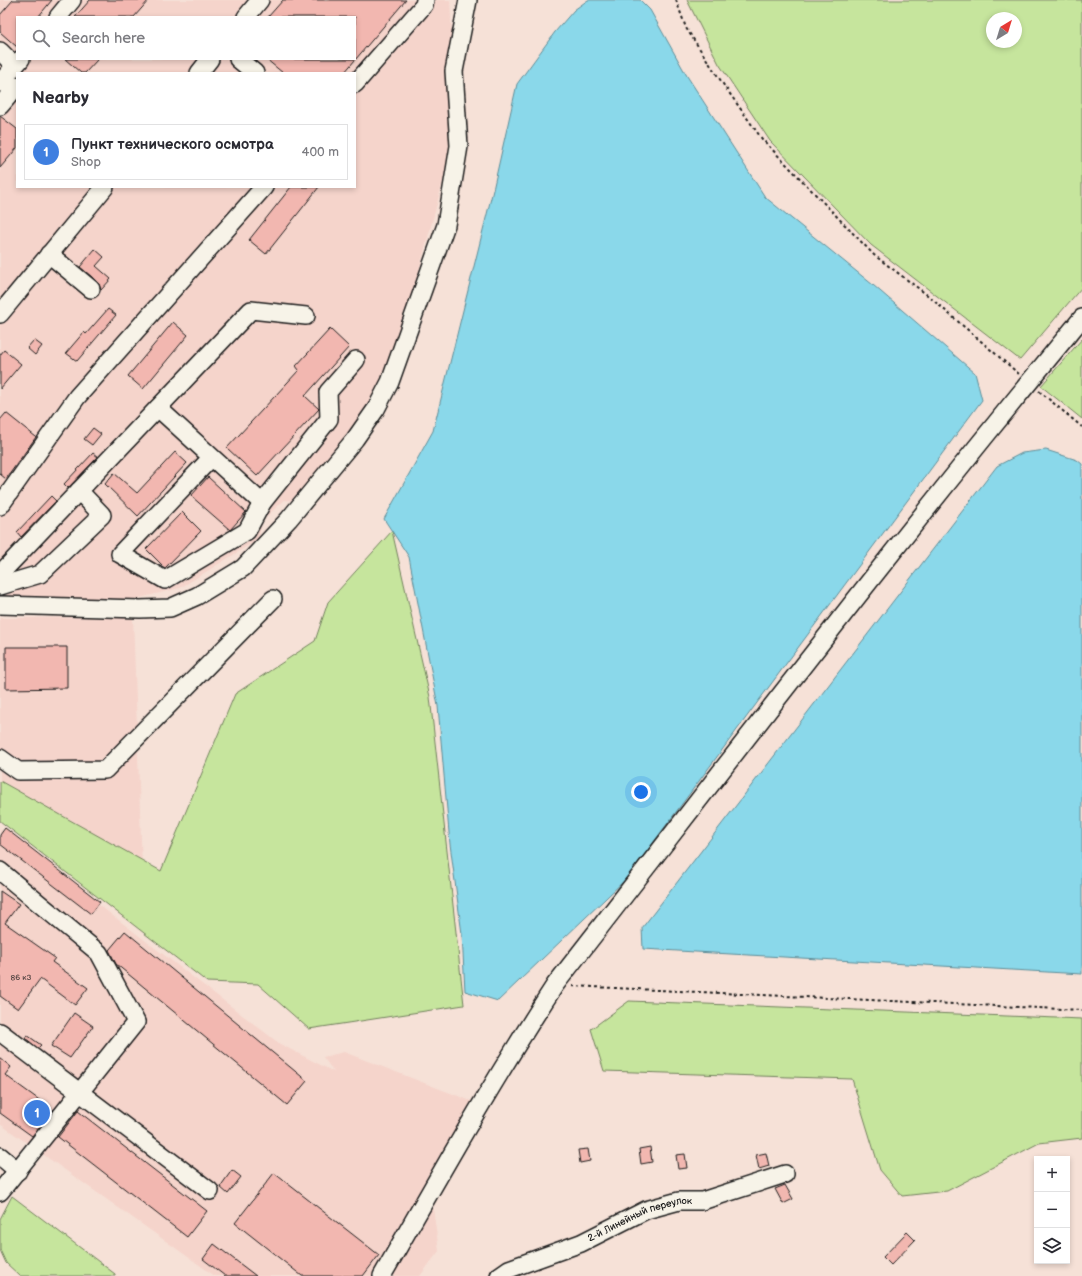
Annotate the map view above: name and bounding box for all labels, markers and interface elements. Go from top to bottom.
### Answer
north arrow [986,12,1022,48]
search box [16,16,356,60]
icon: search [30,27,52,49]
text: Search here [62,29,145,48]
text: Nearby [32,88,89,108]
text: Пункт технического осмотра [71,135,274,154]
text: 1 [43,144,49,160]
text: 400 m [302,144,339,160]
text: Shop [71,154,101,170]
your location [631,782,651,802]
house number: 86 к3 [11,973,32,982]
pin: 1 [24,1098,50,1128]
map controls [1034,1156,1070,1264]
button: + [1034,1156,1070,1192]
button: − [1034,1192,1070,1228]
street label: 2-й Линейный переулок [586,1194,693,1245]
button: layers [1034,1228,1070,1264]

